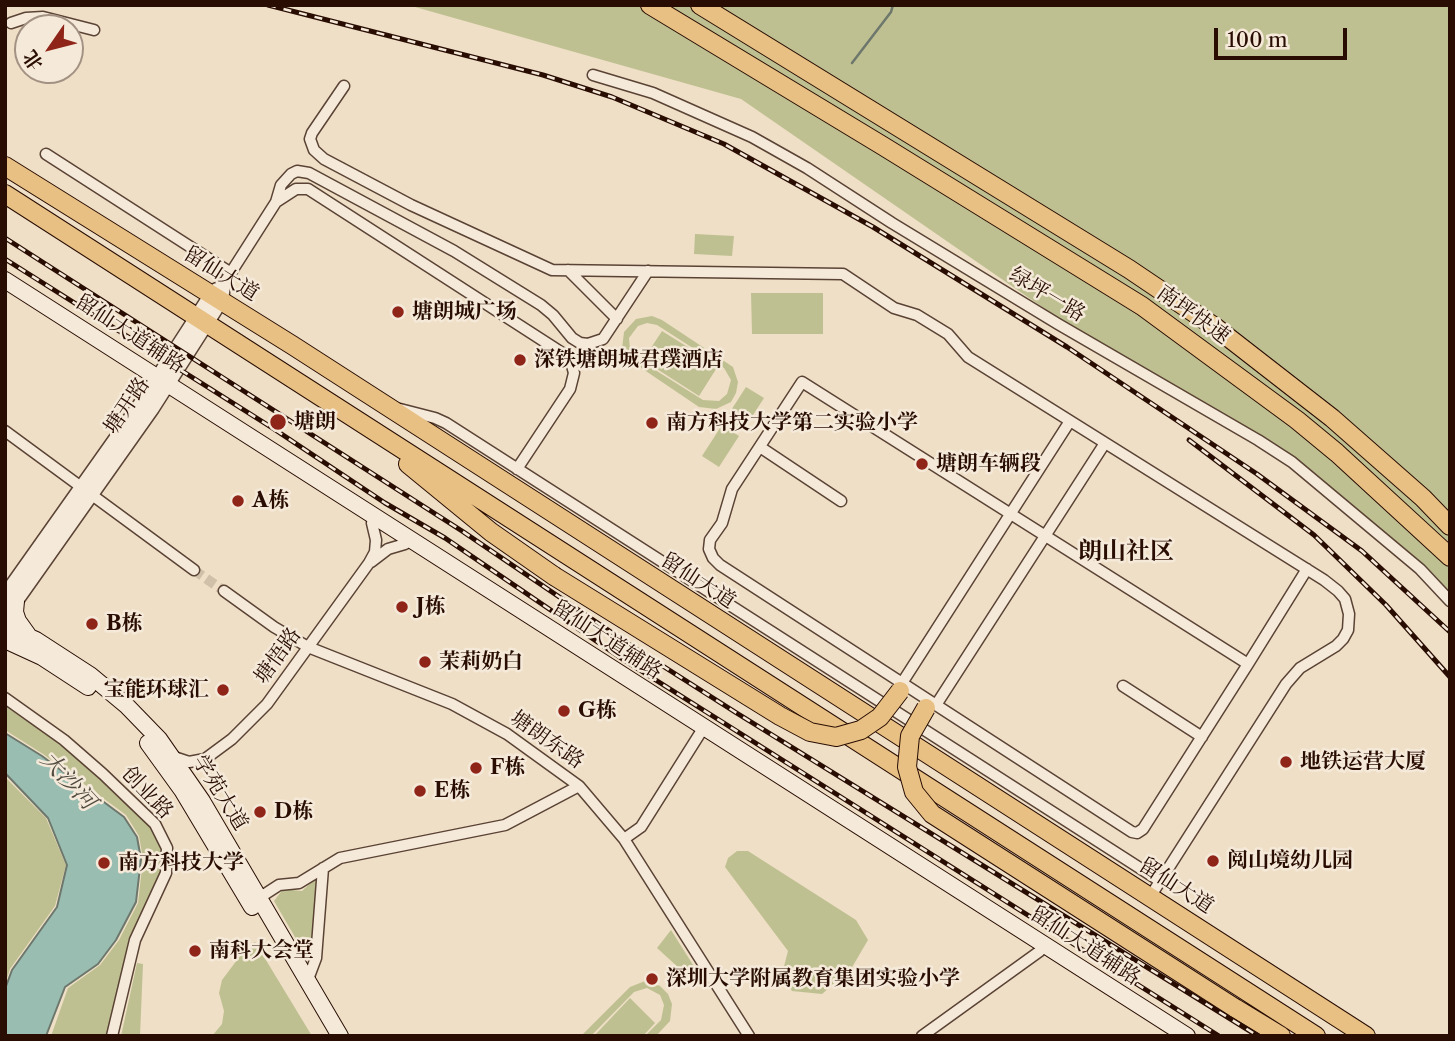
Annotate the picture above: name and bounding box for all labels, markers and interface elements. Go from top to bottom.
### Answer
north arrow [14,14,84,84]
scale bar [1217,14,1350,58]
text: 100 m [1227,27,1288,52]
text: 北 [18,46,48,75]
street label: 留仙大道 [179,241,263,307]
street label: 绿坪一路 [1005,263,1089,327]
street label: 南坪快速 [1152,280,1234,350]
street label: 留仙大道辅路 [70,289,190,379]
place label: 塘朗城广场 [412,299,517,325]
marker: 塘朗城广场 [390,304,406,320]
place label: 深铁塘朗城君璞酒店 [534,347,723,373]
marker: 深铁塘朗城君璞酒店 [512,352,528,368]
street label: 塘开路 [99,373,155,439]
place label: 塘朗 [294,409,336,435]
place label: 南方科技大学第二实验小学 [666,410,918,436]
marker: 塘朗 [268,412,288,432]
marker: 南方科技大学第二实验小学 [644,415,660,431]
place label: 塘朗车辆段 [936,451,1041,477]
marker: 塘朗车辆段 [914,456,930,472]
place label: A栋 [252,488,289,514]
marker: A栋 [230,493,246,509]
district label: 朗山社区 [1078,538,1174,566]
street label: 留仙大道 [656,548,740,614]
place label: J栋 [416,594,446,620]
street label: 留仙大道辅路 [547,595,667,685]
marker: J栋 [394,599,410,615]
place label: B栋 [106,611,143,637]
marker: B栋 [84,616,100,632]
street label: 塘悟路 [249,623,307,689]
place label: 茉莉奶白 [439,649,523,675]
marker: 茉莉奶白 [417,654,433,670]
place label: 宝能环球汇 [104,677,209,703]
marker: 宝能环球汇 [215,682,231,698]
place label: G栋 [578,698,617,724]
marker: G栋 [556,703,572,719]
street label: 塘朗东路 [505,706,589,774]
water label: 大沙河 [34,746,102,816]
place label: 地铁运营大厦 [1300,749,1426,775]
street label: 学苑大道 [187,751,253,835]
marker: 地铁运营大厦 [1278,754,1294,770]
place label: F栋 [490,755,525,781]
marker: F栋 [468,760,484,776]
street label: 创业路 [116,762,178,824]
place label: E栋 [434,778,470,804]
marker: E栋 [412,783,428,799]
place label: D栋 [274,799,313,825]
marker: D栋 [252,804,268,820]
place label: 阅山境幼儿园 [1227,848,1353,874]
place label: 南方科技大学 [118,850,244,876]
street label: 留仙大道 [1134,853,1218,919]
marker: 阅山境幼儿园 [1205,853,1221,869]
marker: 南方科技大学 [96,855,112,871]
street label: 留仙大道辅路 [1025,901,1145,991]
place label: 南科大会堂 [209,938,314,964]
marker: 南科大会堂 [187,943,203,959]
place label: 深圳大学附属教育集团实验小学 [666,966,960,992]
marker: 深圳大学附属教育集团实验小学 [644,971,660,987]

